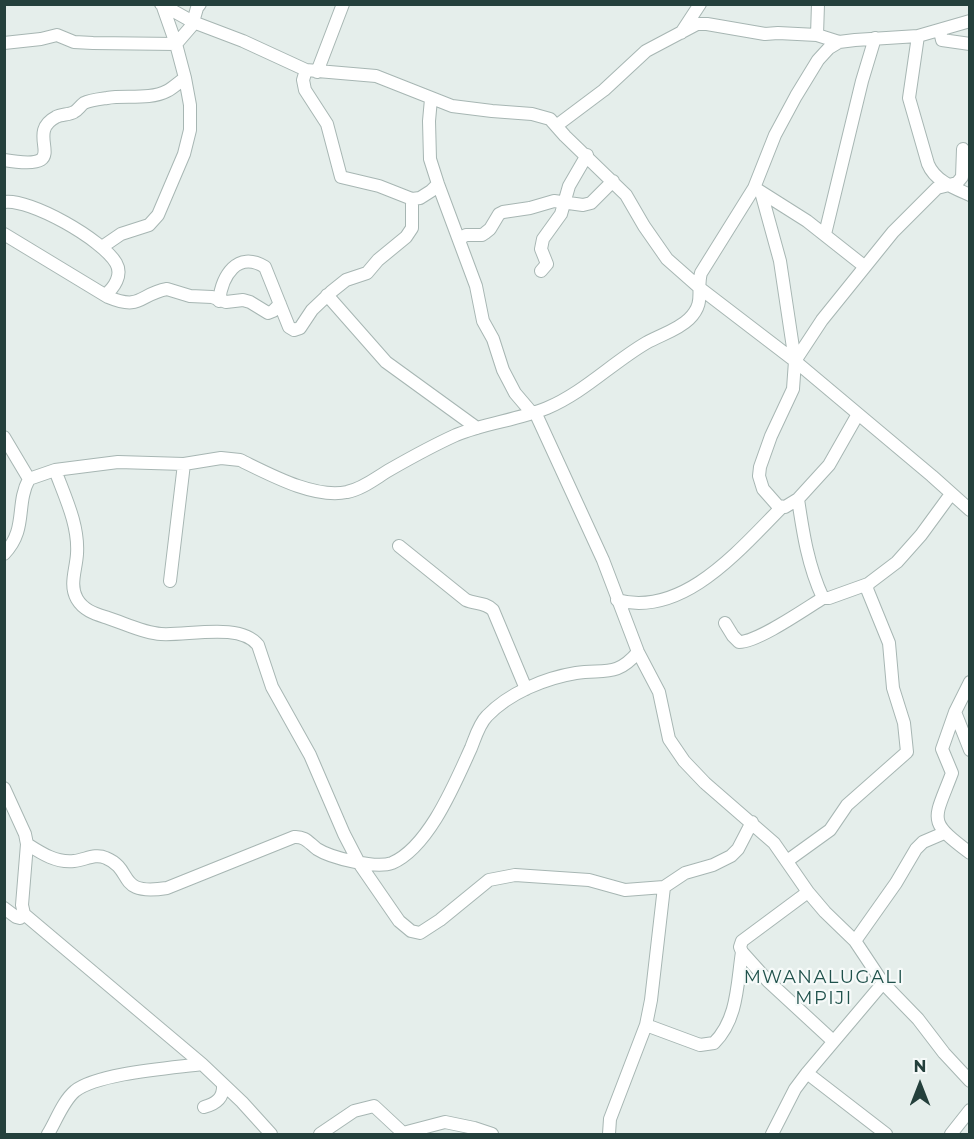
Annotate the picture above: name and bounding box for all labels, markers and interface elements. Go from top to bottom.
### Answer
district label: MWANALUGALI MPIJI [744,967,904,1010]
north arrow [890,1055,950,1115]
text: N [914,1057,926,1076]

